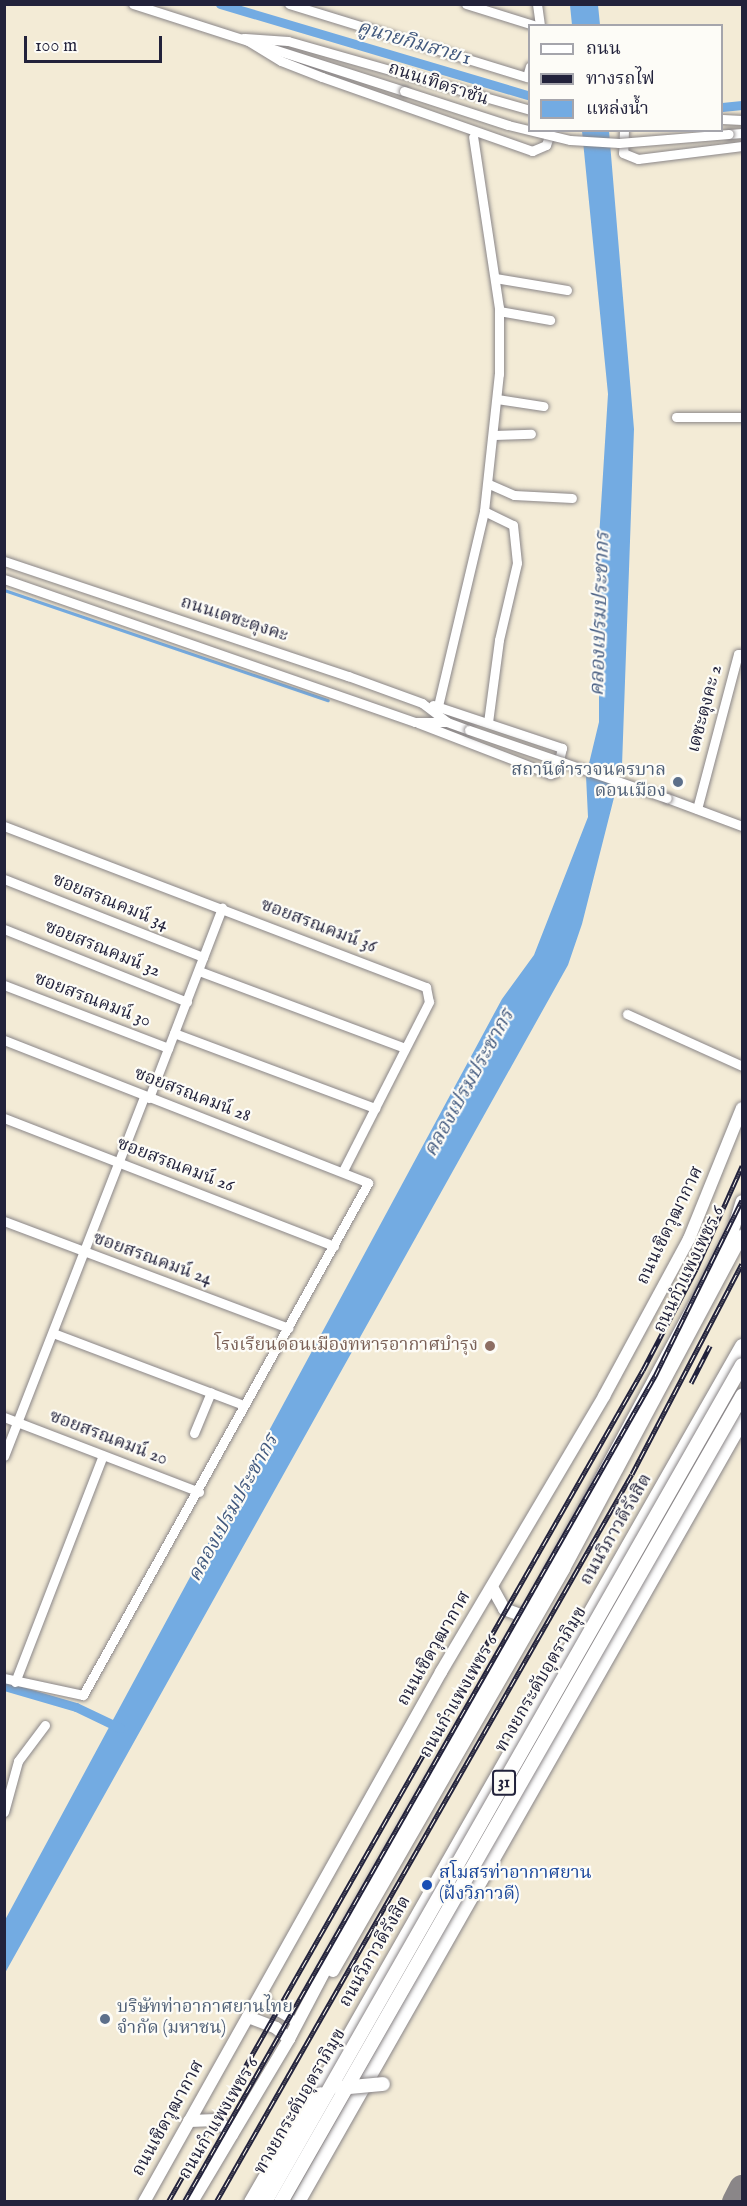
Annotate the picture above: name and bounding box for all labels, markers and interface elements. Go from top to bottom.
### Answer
water label: คูนายกิมสาย 1 [354,15,474,71]
scale bar [27,24,165,62]
legend [528,24,723,132]
text: 100 m [35,35,77,58]
text: ถนน [586,38,621,61]
street label: ถนนเทิดราชัน [385,59,491,111]
text: ทางรถไฟ [586,68,655,91]
text: แหล่งน้ำ [586,98,649,121]
water label: คลองเปรมประชากร [585,531,615,697]
street label: ถนนเดชะตุงคะ [177,592,291,648]
street label: เดชะตุงคะ 2 [684,663,728,755]
place label: สถานีตำรวจนครบาล ดอนเมือง [511,761,666,804]
marker: สถานีตำรวจนครบาล ดอนเมือง [671,775,685,789]
street label: ซอยสรณคมน์ 34 [49,870,171,936]
street label: ซอยสรณคมน์ 36 [257,895,379,959]
street label: ซอยสรณคมน์ 32 [41,917,163,983]
street label: ซอยสรณคมน์ 30 [31,969,153,1033]
water label: คลองเปรมประชากร [419,1005,519,1161]
street label: ซอยสรณคมน์ 28 [131,1064,253,1128]
street label: ซอยสรณคมน์ 26 [113,1134,237,1198]
street label: ถนนเชิดวุฒากาศ [633,1163,709,1289]
street label: ถนนกำแพงเพชร 6 [650,1203,730,1337]
street label: ซอยสรณคมน์ 24 [90,1228,214,1292]
place label: โรงเรียนดอนเมืองทหารอากาศบำรุง [215,1335,478,1357]
marker: โรงเรียนดอนเมืองทหารอากาศบำรุง [483,1339,497,1353]
street label: ซอยสรณคมน์ 20 [46,1407,170,1471]
water label: คลองเปรมประชากร [183,1430,283,1586]
street label: ถนนวิภาวดีรังสิต [576,1470,658,1590]
street label: ถนนเชิดวุฒากาศ [393,1588,477,1710]
street label: ทางยกระดับอุตราภิมุข [491,1603,593,1757]
street label: ถนนกำแพงเพชร 6 [416,1632,504,1762]
road number: 31 [492,1770,516,1796]
place label: สโมสรท่าอากาศยาน (ฝั่งวิภาวดี) [439,1864,592,1906]
marker: สโมสรท่าอากาศยาน (ฝั่งวิภาวดี) [420,1878,434,1892]
street label: ถนนวิภาวดีรังสิต [335,1892,417,2012]
place label: บริษัทท่าอากาศยานไทย จำกัด (มหาชน) [117,1998,293,2040]
marker: บริษัทท่าอากาศยานไทย จำกัด (มหาชน) [98,2012,112,2026]
street label: ทางยกระดับอุตราภิมุข [250,2025,352,2179]
street label: ถนนกำแพงเพชร 6 [175,2054,265,2184]
street label: ถนนเชิดวุฒากาศ [128,2057,210,2181]

